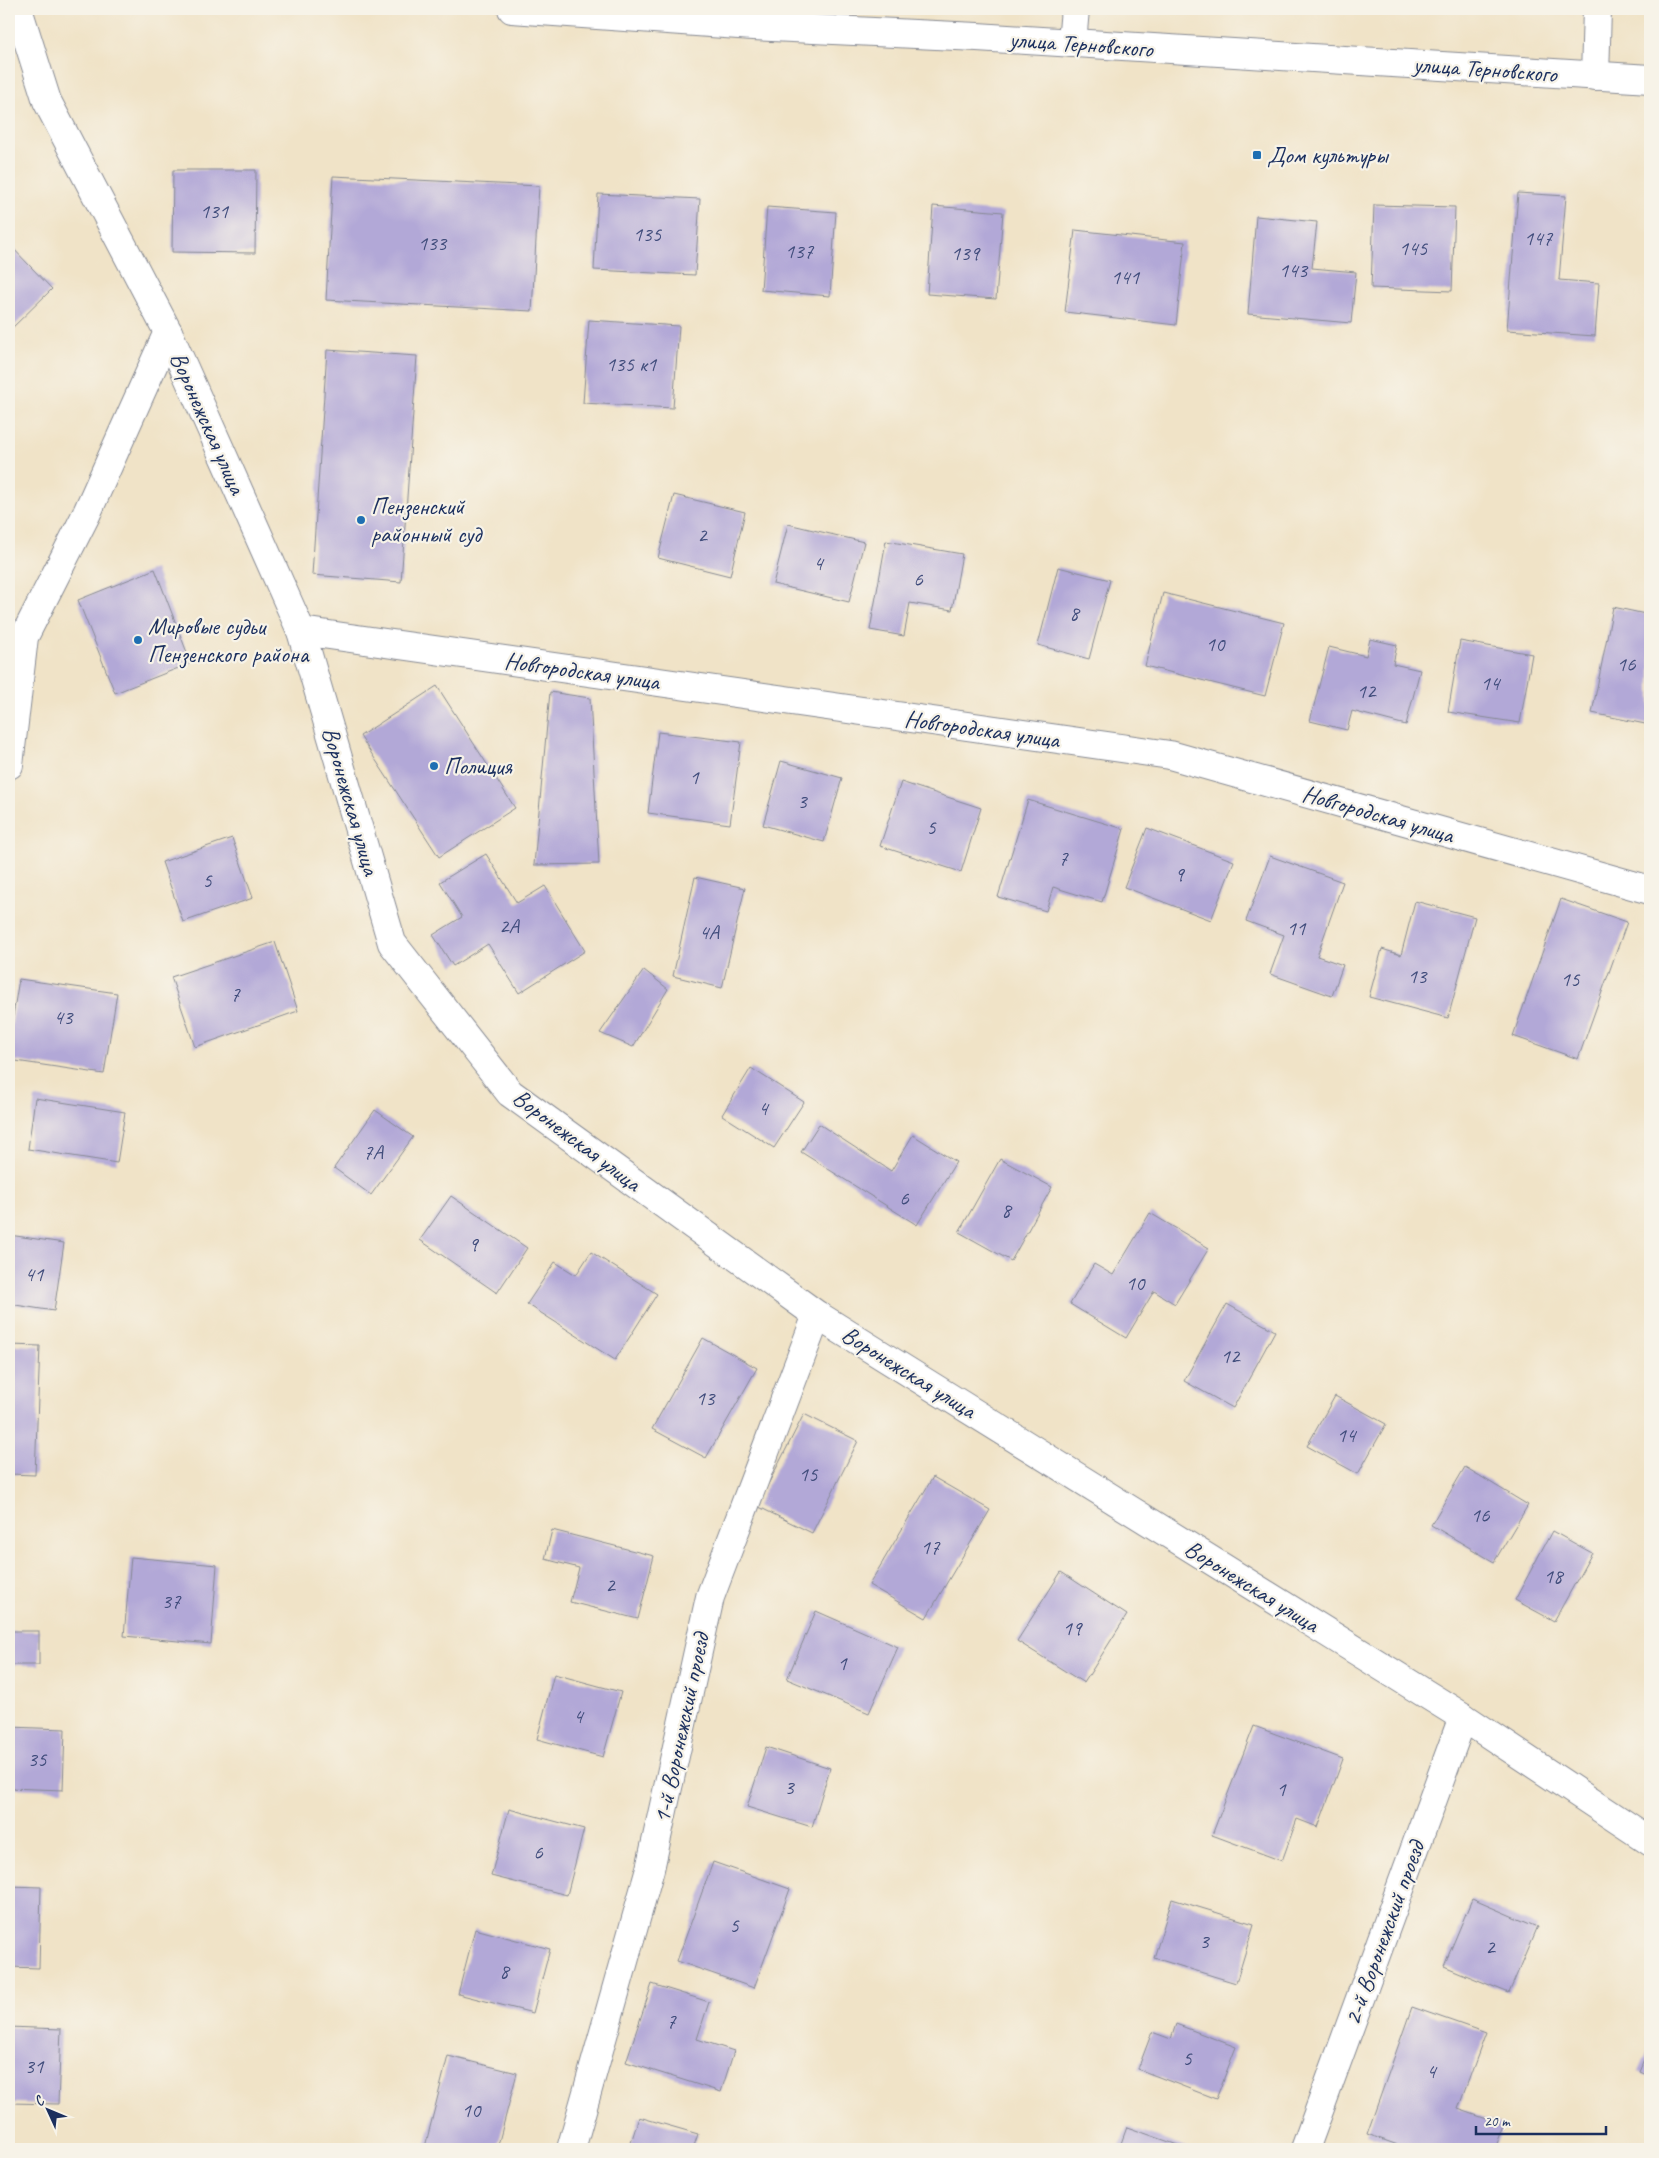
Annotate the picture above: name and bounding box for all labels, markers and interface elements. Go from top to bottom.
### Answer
street label: улица Терновского [1006,24,1155,64]
street label: улица Терновского [1410,49,1559,89]
place label: Дом культуры [1267,140,1390,170]
marker: Дом культуры [1251,149,1263,161]
house number: 131 [200,198,230,224]
house number: 135 [633,221,663,247]
house number: 147 [1524,225,1554,251]
house number: 133 [418,230,448,256]
house number: 145 [1399,235,1429,261]
house number: 137 [785,238,815,264]
house number: 139 [951,240,981,266]
house number: 143 [1279,257,1309,283]
house number: 141 [1111,264,1141,290]
street label: Воронежская улица [163,347,253,500]
house number: 135 к1 [606,351,658,377]
place label: Пензенский районный суд [371,491,483,549]
marker: Пензенский районный суд [355,514,367,526]
house number: 2 [697,522,708,548]
house number: 4 [813,550,825,576]
house number: 6 [913,566,923,592]
house number: 8 [1069,600,1081,626]
place label: Мировые судьи Пензенского района [148,611,310,669]
house number: 10 [1206,631,1226,657]
marker: Мировые судьи Пензенского района [132,634,144,646]
street label: Новгородская улица [503,645,663,697]
house number: 16 [1617,651,1636,677]
house number: 14 [1481,670,1502,696]
house number: 12 [1357,678,1377,704]
street label: Новгородская улица [903,703,1063,755]
street label: Воронежская улица [316,724,387,880]
place label: Полиция [444,751,513,781]
marker: Полиция [428,760,440,772]
house number: 1 [689,764,700,790]
street label: Новгородская улица [1299,778,1458,850]
house number: 3 [797,788,808,814]
house number: 5 [926,814,937,840]
house number: 7 [1058,845,1069,871]
house number: 9 [1174,861,1185,887]
house number: 5 [202,867,213,893]
house number: 2А [499,913,520,939]
house number: 11 [1287,915,1307,941]
house number: 4А [699,919,720,945]
house number: 13 [1408,963,1428,989]
house number: 15 [1561,966,1581,992]
house number: 7 [230,981,241,1007]
house number: 43 [54,1004,74,1030]
street label: Воронежская улица [507,1082,648,1199]
house number: 4 [758,1095,770,1121]
house number: 7А [363,1139,384,1165]
house number: 6 [899,1185,909,1211]
house number: 8 [1001,1197,1013,1223]
house number: 9 [468,1231,479,1257]
house number: 41 [25,1261,45,1287]
house number: 10 [1126,1270,1146,1296]
street label: Воронежская улица [836,1319,983,1426]
house number: 12 [1221,1343,1241,1369]
house number: 13 [696,1385,716,1411]
house number: 14 [1337,1422,1358,1448]
house number: 15 [799,1461,819,1487]
house number: 16 [1471,1502,1490,1528]
street label: Воронежская улица [1179,1533,1326,1640]
house number: 17 [921,1534,941,1560]
house number: 18 [1544,1563,1565,1589]
house number: 2 [605,1572,616,1598]
house number: 37 [162,1588,182,1614]
house number: 19 [1063,1615,1083,1641]
street label: 1-й Воронежский проезд [646,1628,716,1826]
house number: 1 [837,1650,848,1676]
house number: 4 [573,1703,585,1729]
house number: 35 [28,1746,48,1772]
house number: 3 [784,1774,795,1800]
house number: 1 [1276,1776,1287,1802]
street label: 2-й Воронежский проезд [1337,1835,1432,2029]
house number: 6 [533,1839,543,1865]
house number: 5 [729,1912,740,1938]
house number: 3 [1199,1928,1210,1954]
house number: 2 [1485,1934,1496,1960]
house number: 8 [499,1958,511,1984]
house number: 7 [666,2008,677,2034]
house number: 5 [1182,2045,1193,2071]
house number: 31 [25,2053,45,2079]
house number: 4 [1426,2058,1438,2084]
north arrow [22,2086,72,2136]
text: С [31,2091,49,2110]
house number: 10 [462,2097,482,2123]
scale bar [1476,2103,1606,2135]
text: 20 m [1484,2112,1511,2131]

